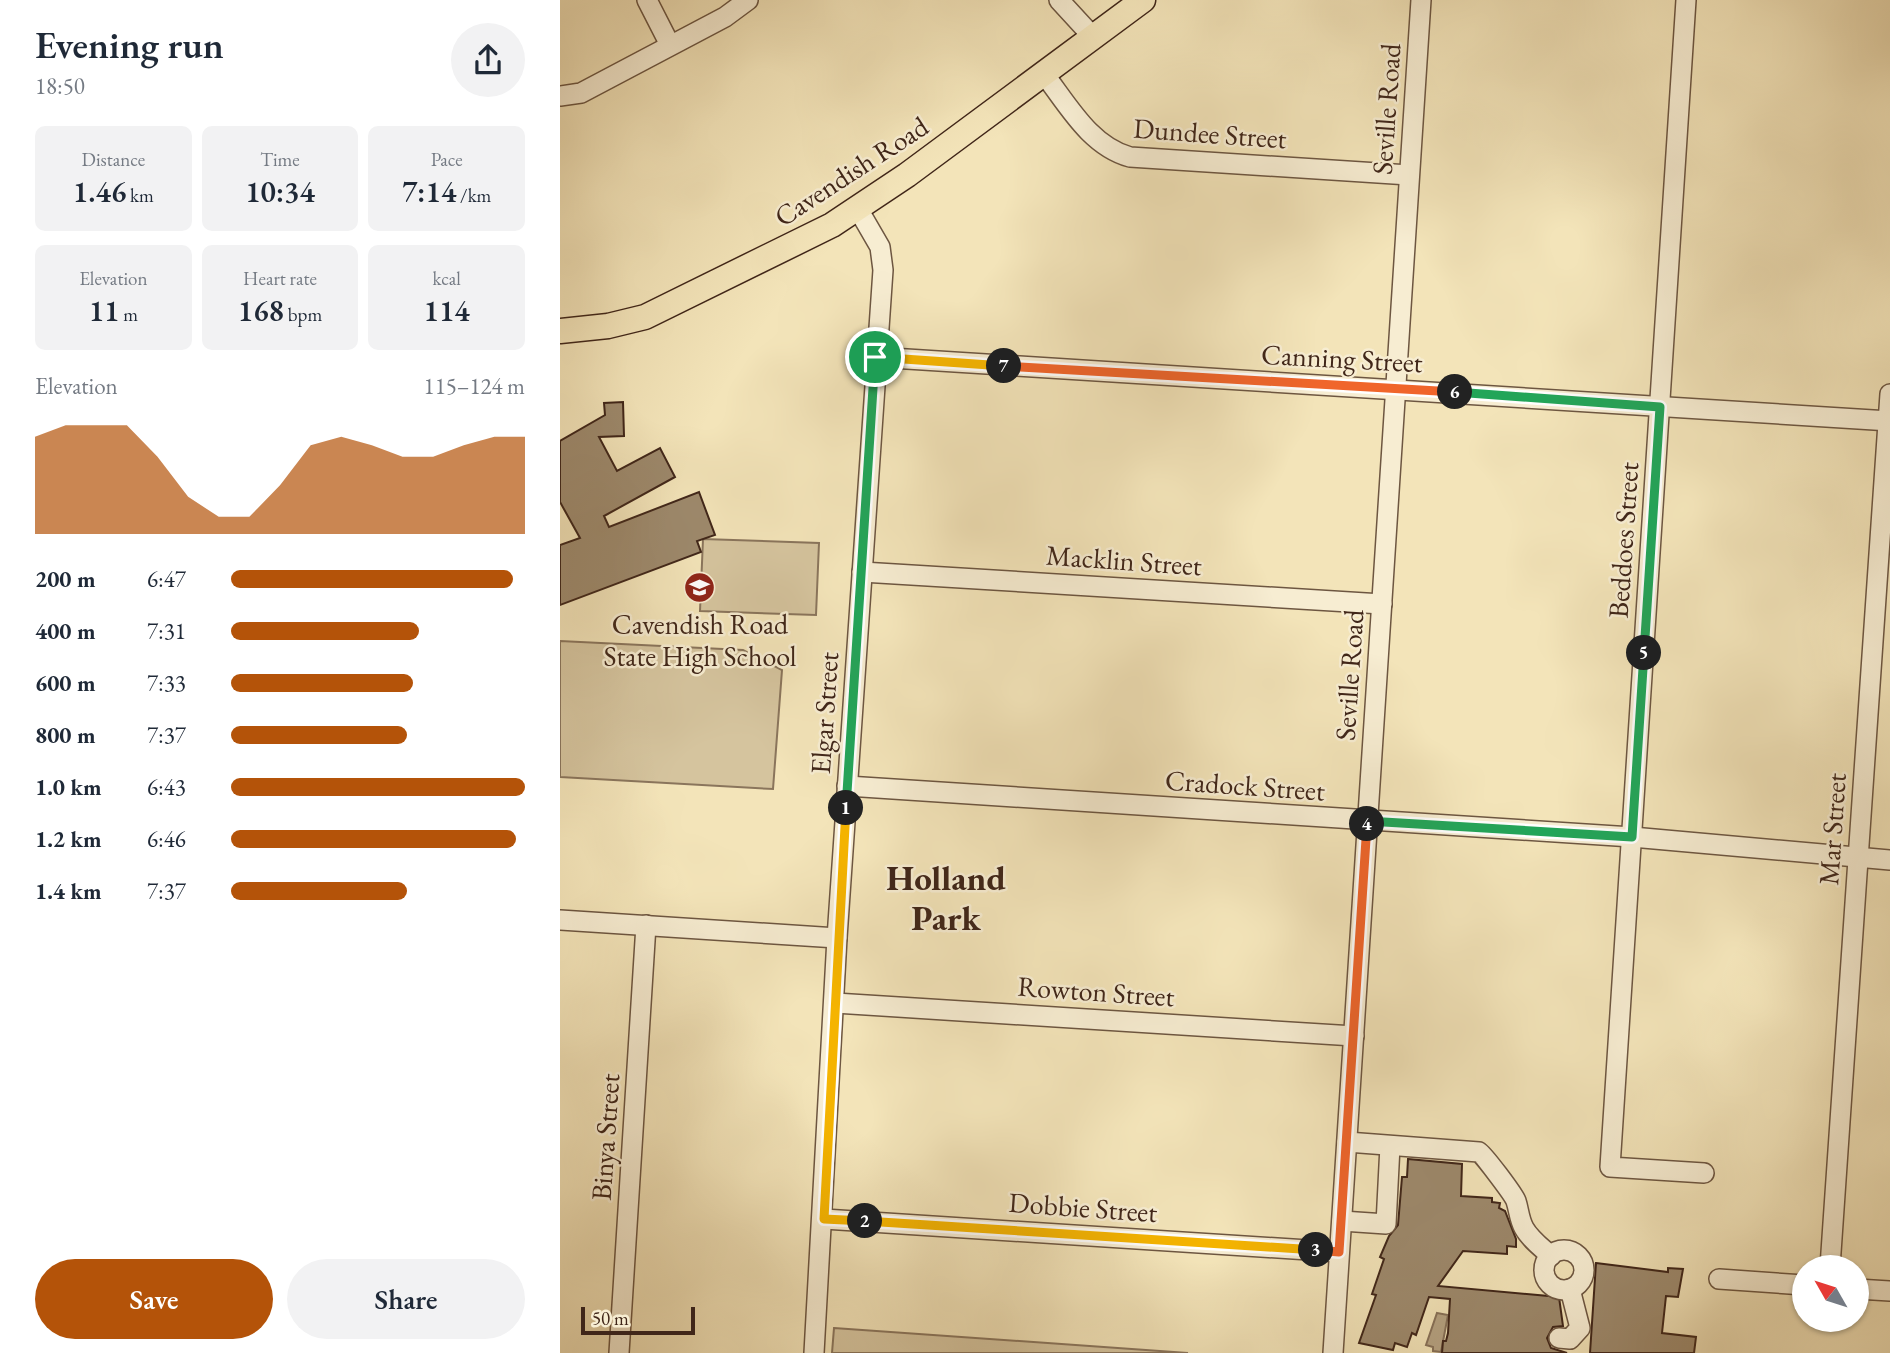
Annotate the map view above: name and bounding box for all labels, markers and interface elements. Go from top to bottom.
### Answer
text: Evening run [35,20,224,69]
button: share [451,23,525,97]
street label: Seville Road [1363,41,1409,176]
text: 18:50 [35,71,85,101]
street label: Cavendish Road [767,107,935,234]
street label: Dundee Street [1132,110,1288,156]
text: Distance [82,147,145,172]
text: Time [260,147,300,172]
text: Pace [431,147,463,172]
text: 1.46 [73,172,126,211]
text: 10:34 [245,172,315,211]
text: 7:14 [402,172,456,211]
text: km [126,183,154,208]
text: /km [456,183,491,208]
text: Elevation [79,266,148,291]
text: Heart rate [243,266,317,291]
text: kcal [432,266,461,291]
text: 11 [89,291,119,330]
text: 168 [238,291,284,330]
text: 114 [424,291,470,330]
text: m [119,302,138,327]
text: bpm [284,302,322,327]
pin [845,327,905,387]
street label: Canning Street [1260,336,1424,380]
icon: arrive [856,338,894,376]
pin: 7 [986,348,1022,384]
text: 7 [998,353,1009,378]
text: Elevation [35,371,118,401]
text: 115–124 m [424,371,525,401]
pin: 6 [1438,374,1472,410]
text: 6 [1449,379,1460,404]
street label: Beddoes Street [1600,461,1646,619]
street label: Macklin Street [1045,537,1203,583]
text: 200 m [35,564,96,594]
text: 6:47 [147,564,186,594]
school or university icon: Cavendish Road State High School [683,570,717,604]
place label: Cavendish Road State High School [604,606,797,674]
street label: Seville Road [1326,607,1372,742]
text: 400 m [35,616,96,646]
text: 7:31 [147,616,186,646]
pin: 5 [1626,636,1662,670]
text: 5 [1638,640,1649,665]
street label: Elgar Street [802,651,846,775]
text: 600 m [35,668,96,698]
text: 7:33 [147,668,186,698]
text: 800 m [35,720,96,750]
text: 7:37 [147,720,186,750]
street label: Cradock Street [1164,761,1326,809]
text: 1.0 km [35,772,102,802]
text: 6:43 [147,772,186,802]
street label: Mar Street [1810,772,1854,886]
pin: 1 [828,790,864,826]
text: 1 [840,795,851,820]
pin: 4 [1350,806,1384,842]
text: 4 [1361,811,1372,836]
text: 1.2 km [35,824,102,854]
text: 6:46 [147,824,186,854]
district label: Holland Park [886,855,1006,940]
text: 1.4 km [35,876,102,906]
text: 7:37 [147,876,186,906]
street label: Rowton Street [1016,968,1176,1014]
street label: Binya Street [583,1072,627,1202]
street label: Dobbie Street [1008,1184,1159,1230]
pin: 2 [848,1204,882,1238]
text: 2 [859,1208,870,1233]
pin: 3 [1298,1232,1334,1268]
text: 3 [1310,1237,1321,1262]
north arrow [1792,1255,1869,1332]
map controls [1792,1255,1869,1332]
button: Save [35,1259,273,1339]
button: Share [287,1259,525,1339]
scale bar [581,1304,695,1336]
text: 50 m [592,1306,629,1331]

